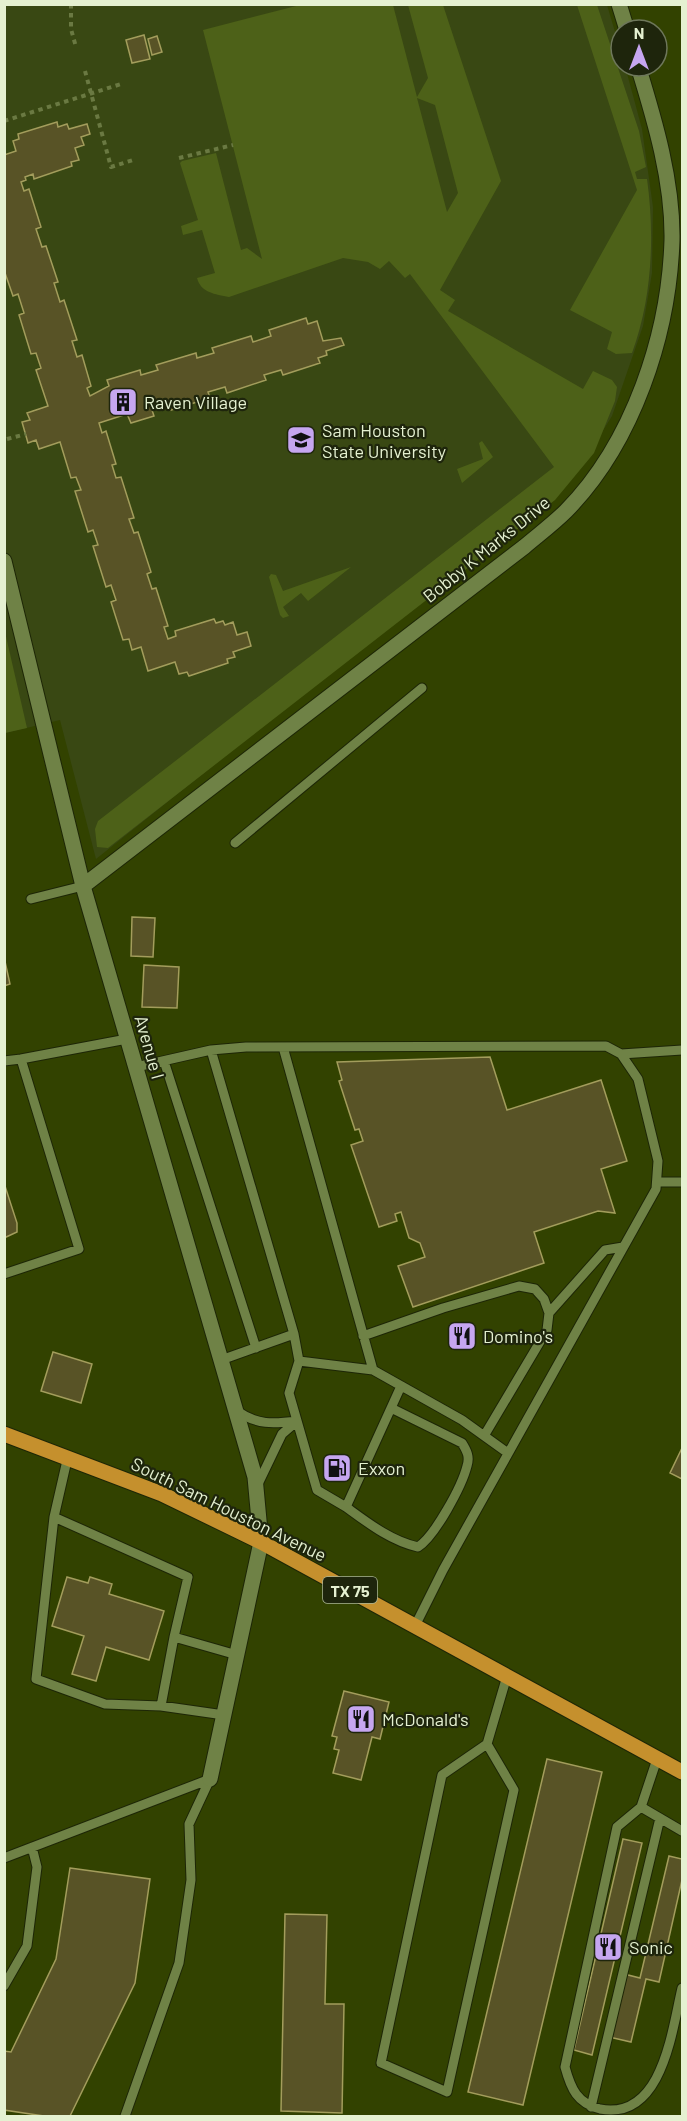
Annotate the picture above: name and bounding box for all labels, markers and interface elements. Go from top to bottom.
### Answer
north arrow [609,18,669,78]
text: N [634,23,644,42]
building icon: Raven Village [107,386,139,418]
place label: Raven Village [144,391,247,413]
place label: Sam Houston State University [322,419,446,462]
school or university icon: Sam Houston State University [285,424,317,456]
street label: Bobby K Marks Drive [418,491,554,607]
street label: Avenue I [130,1013,170,1081]
restaurant icon: Domino's [446,1320,478,1352]
place label: Domino's [483,1325,553,1347]
street label: South Sam Houston Avenue [128,1452,330,1566]
fuel station icon: Exxon [321,1452,353,1484]
place label: Exxon [358,1457,405,1479]
road number: TX 75 [323,1577,377,1603]
restaurant icon: McDonald's [345,1703,377,1735]
place label: McDonald's [382,1708,469,1730]
restaurant icon: Sonic [592,1931,624,1963]
place label: Sonic [629,1936,673,1958]

